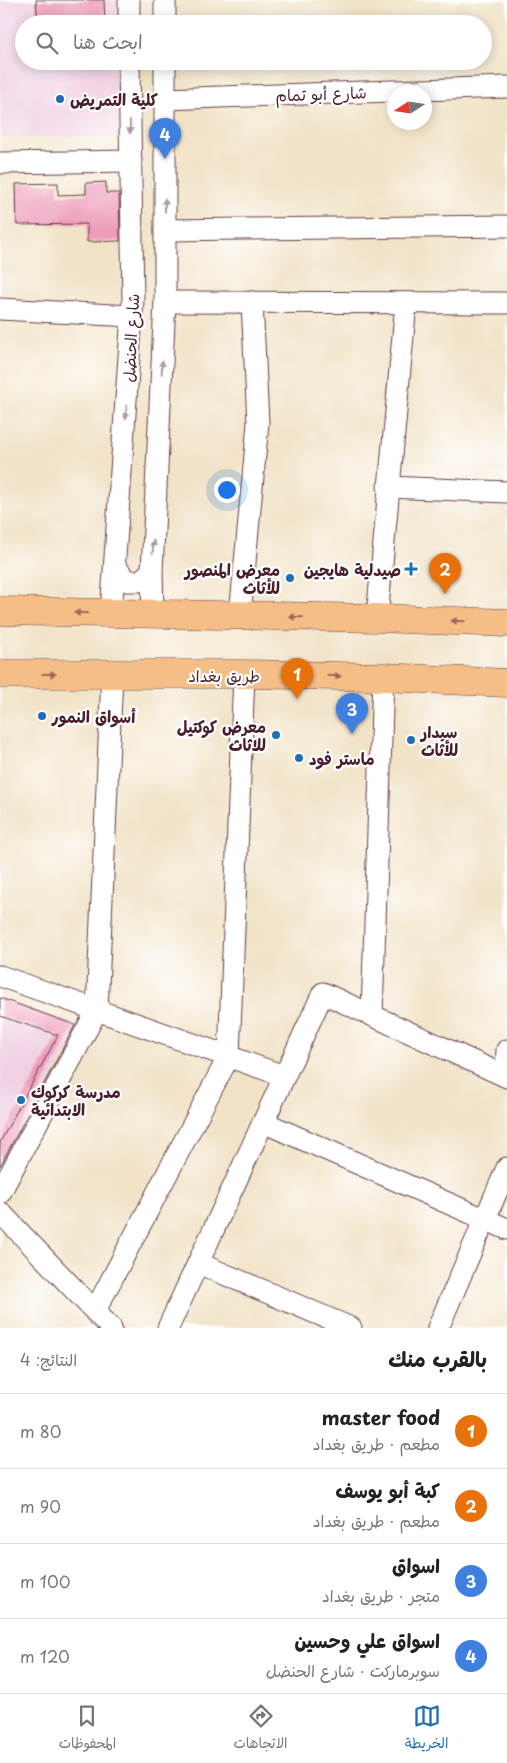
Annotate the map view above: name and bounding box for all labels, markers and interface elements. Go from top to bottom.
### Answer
search box [15,15,492,70]
text: ابحث هنا [73,27,143,55]
icon: search [33,29,61,57]
street label: شارع أبو تمام [275,79,367,109]
north arrow [387,85,432,130]
place label: كلية التمريض [70,87,158,111]
marker: كلية التمريض [54,93,66,105]
pin: 4 [149,118,181,159]
one-way arrow [127,120,135,136]
one-way arrow [161,197,169,213]
street label: شارع الحنضل [116,293,145,383]
one-way arrow [158,359,166,375]
one-way arrow [121,404,129,420]
your location [214,477,240,503]
one-way arrow [150,539,158,555]
pin: 2 [429,553,461,594]
place label: معرض المنصور للأثاث [183,557,280,599]
place label: صيدلية هايجين [304,557,401,581]
marker: صيدلية هايجين [405,563,417,575]
marker: معرض المنصور للأثاث [284,572,296,584]
one-way arrow [73,609,89,617]
one-way arrow [288,613,304,621]
one-way arrow [450,617,466,625]
pin: 1 [281,658,313,699]
street label: طريق بغداد [188,663,260,687]
one-way arrow [41,670,57,678]
one-way arrow [326,672,342,680]
pin: 3 [336,693,368,734]
place label: أسواق النمور [51,704,136,728]
marker: أسواق النمور [36,710,48,722]
place label: معرض كوكتيل للاثاث [177,714,266,756]
place label: سيدار للأثاث [419,719,458,761]
marker: معرض كوكتيل للاثاث [270,729,282,741]
marker: سيدار للأثاث [405,734,417,746]
place label: ماستر فود [309,746,375,770]
marker: ماستر فود [293,752,305,764]
place label: مدرسة كركوك الابتدائية [31,1079,121,1121]
marker: مدرسة كركوك الابتدائية [15,1094,27,1106]
text: بالقرب منك [388,1342,487,1374]
text: النتائج: 4 [20,1347,77,1371]
text: master food [322,1403,440,1431]
text: 80 m [20,1419,61,1443]
text: 1 [467,1419,475,1443]
text: مطعم · طريق بغداد [313,1431,440,1455]
text: كبة أبو يوسف [335,1476,440,1504]
text: 90 m [20,1494,61,1518]
text: 2 [465,1494,477,1518]
text: مطعم · طريق بغداد [313,1508,440,1532]
text: اسواق [392,1551,440,1579]
text: 100 m [20,1569,70,1593]
text: 3 [466,1569,476,1593]
text: متجر · طريق بغداد [322,1583,440,1607]
text: اسواق علي وحسين [294,1626,440,1654]
text: 120 m [20,1644,70,1668]
text: 4 [466,1644,476,1668]
text: سوبرماركت · شارع الحنضل [266,1658,440,1682]
tab: المحفوظات [59,1702,116,1756]
tab: الاتجاهات [233,1702,288,1756]
tab: الخريطة [405,1702,448,1756]

